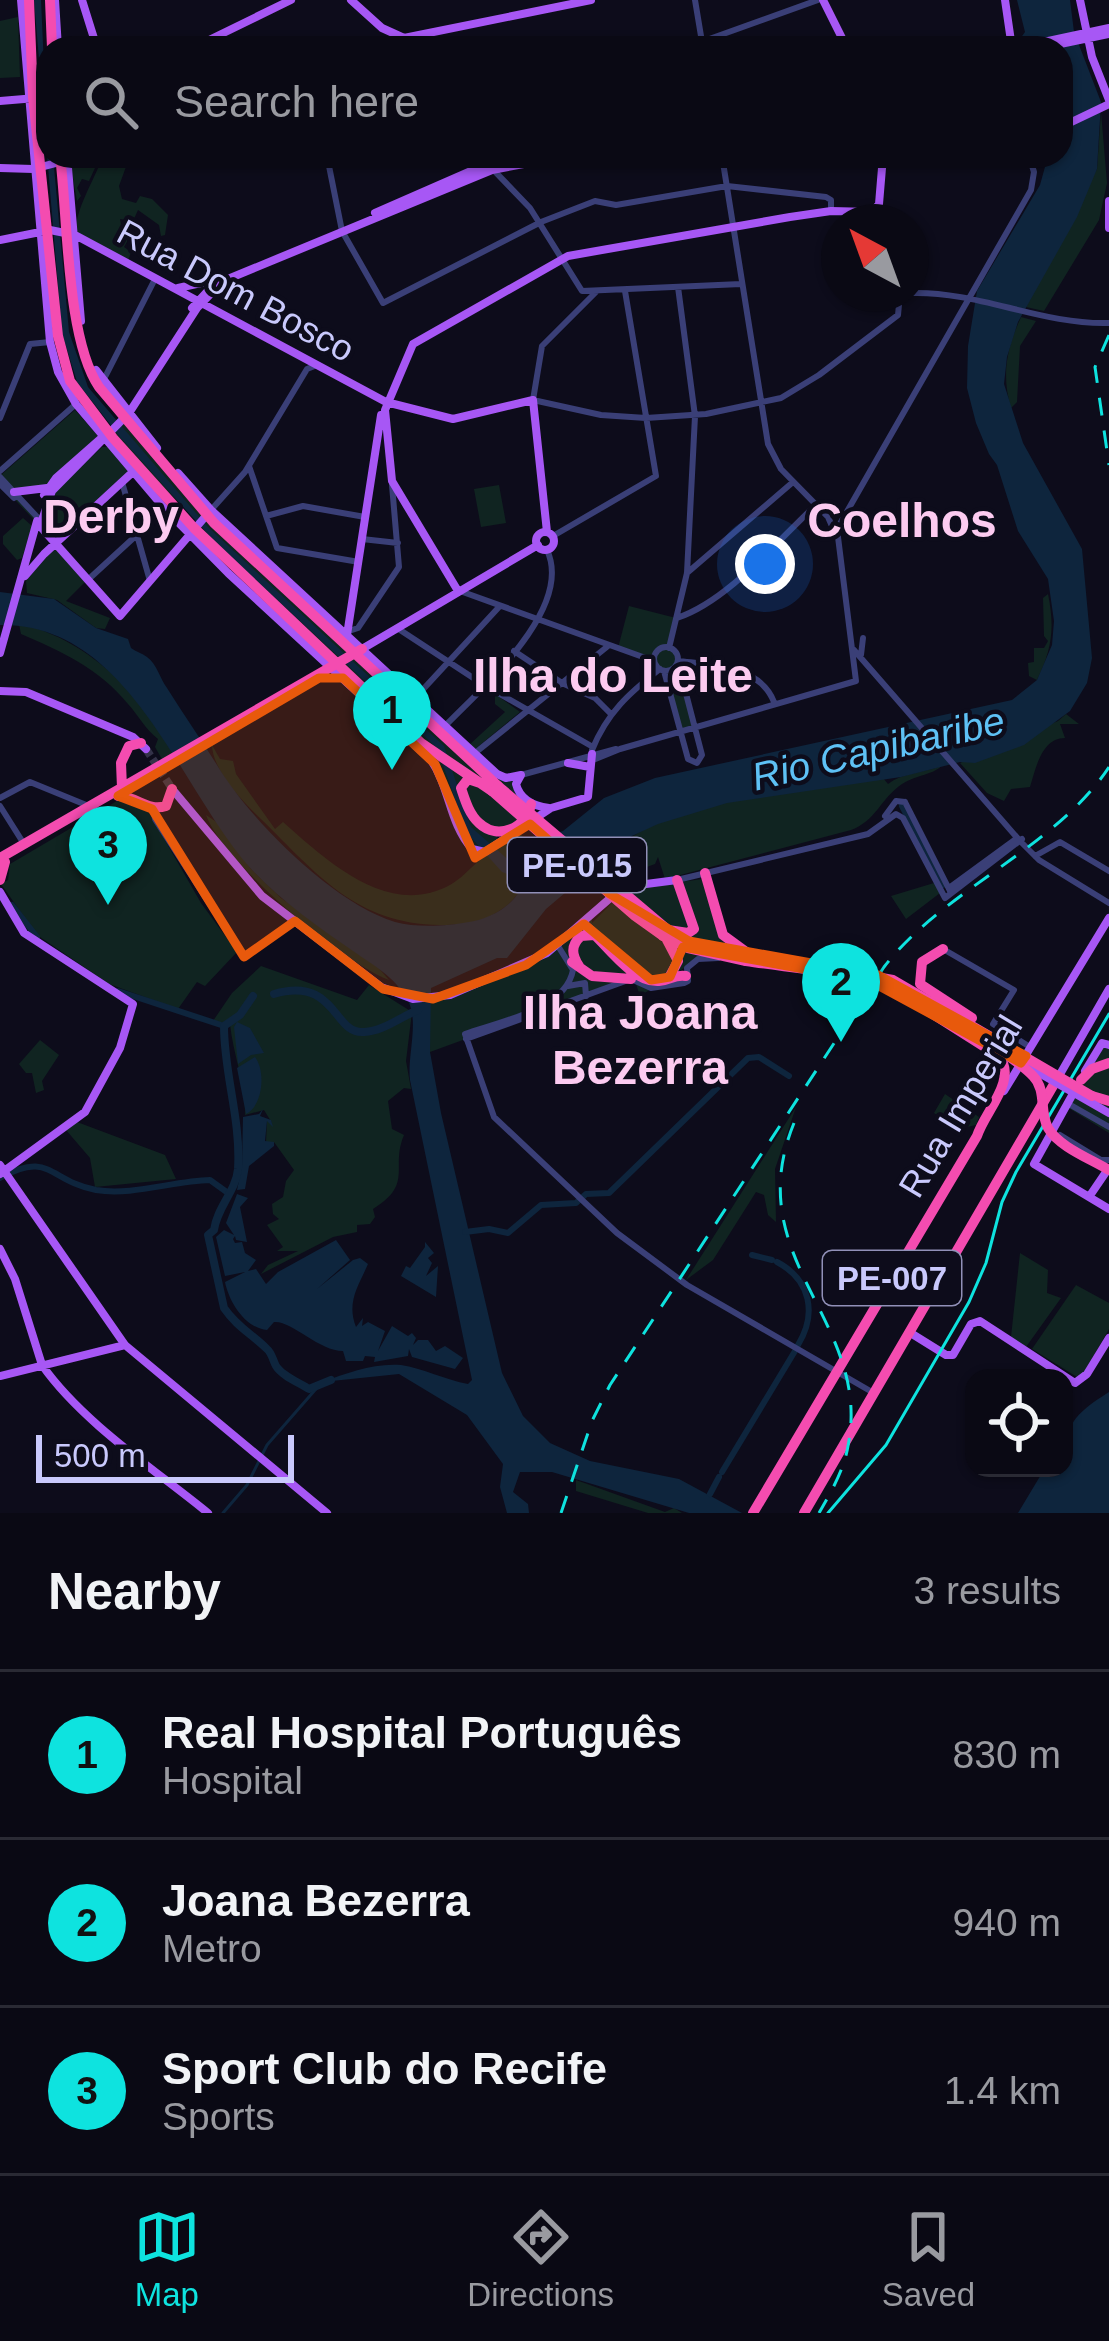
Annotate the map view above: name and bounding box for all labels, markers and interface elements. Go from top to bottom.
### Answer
search box [36,36,1073,168]
icon: search [78,69,144,135]
text: Search here [174,76,419,127]
north arrow [821,204,929,312]
street label: Rua Dom Bosco [110,211,361,370]
district label: Derby [43,490,179,543]
district label: Coelhos [807,494,997,547]
your location [735,534,795,594]
district label: Ilha do Leite [473,649,753,702]
pin: 1 [353,671,431,770]
water label: Rio Capibaribe [748,699,1009,798]
pin: 3 [69,806,147,905]
road number: PE-015 [508,838,646,892]
pin: 2 [802,943,880,1042]
district label: Ilha Joana Bezerra [523,986,758,1094]
street label: Rua Imperial [890,1008,1031,1204]
road number: PE-007 [823,1251,961,1305]
map controls [965,1369,1073,1477]
button: locate [965,1369,1073,1477]
scale bar [36,1429,294,1482]
text: 500 m [54,1437,146,1474]
text: Nearby [48,1563,221,1620]
text: 3 results [914,1569,1061,1612]
text: Real Hospital Português [162,1707,682,1758]
text: 1 [76,1733,98,1776]
text: 830 m [953,1733,1061,1776]
text: Hospital [162,1759,303,1802]
text: Joana Bezerra [162,1875,470,1926]
text: 2 [76,1901,98,1944]
text: 940 m [953,1901,1061,1944]
text: Metro [162,1927,262,1970]
text: Sport Club do Recife [162,2043,607,2094]
text: 3 [76,2069,98,2112]
text: 1.4 km [944,2069,1061,2112]
text: Sports [162,2095,275,2138]
tab: Map [134,2204,200,2314]
tab: Directions [467,2204,614,2314]
tab: Saved [882,2204,975,2314]

